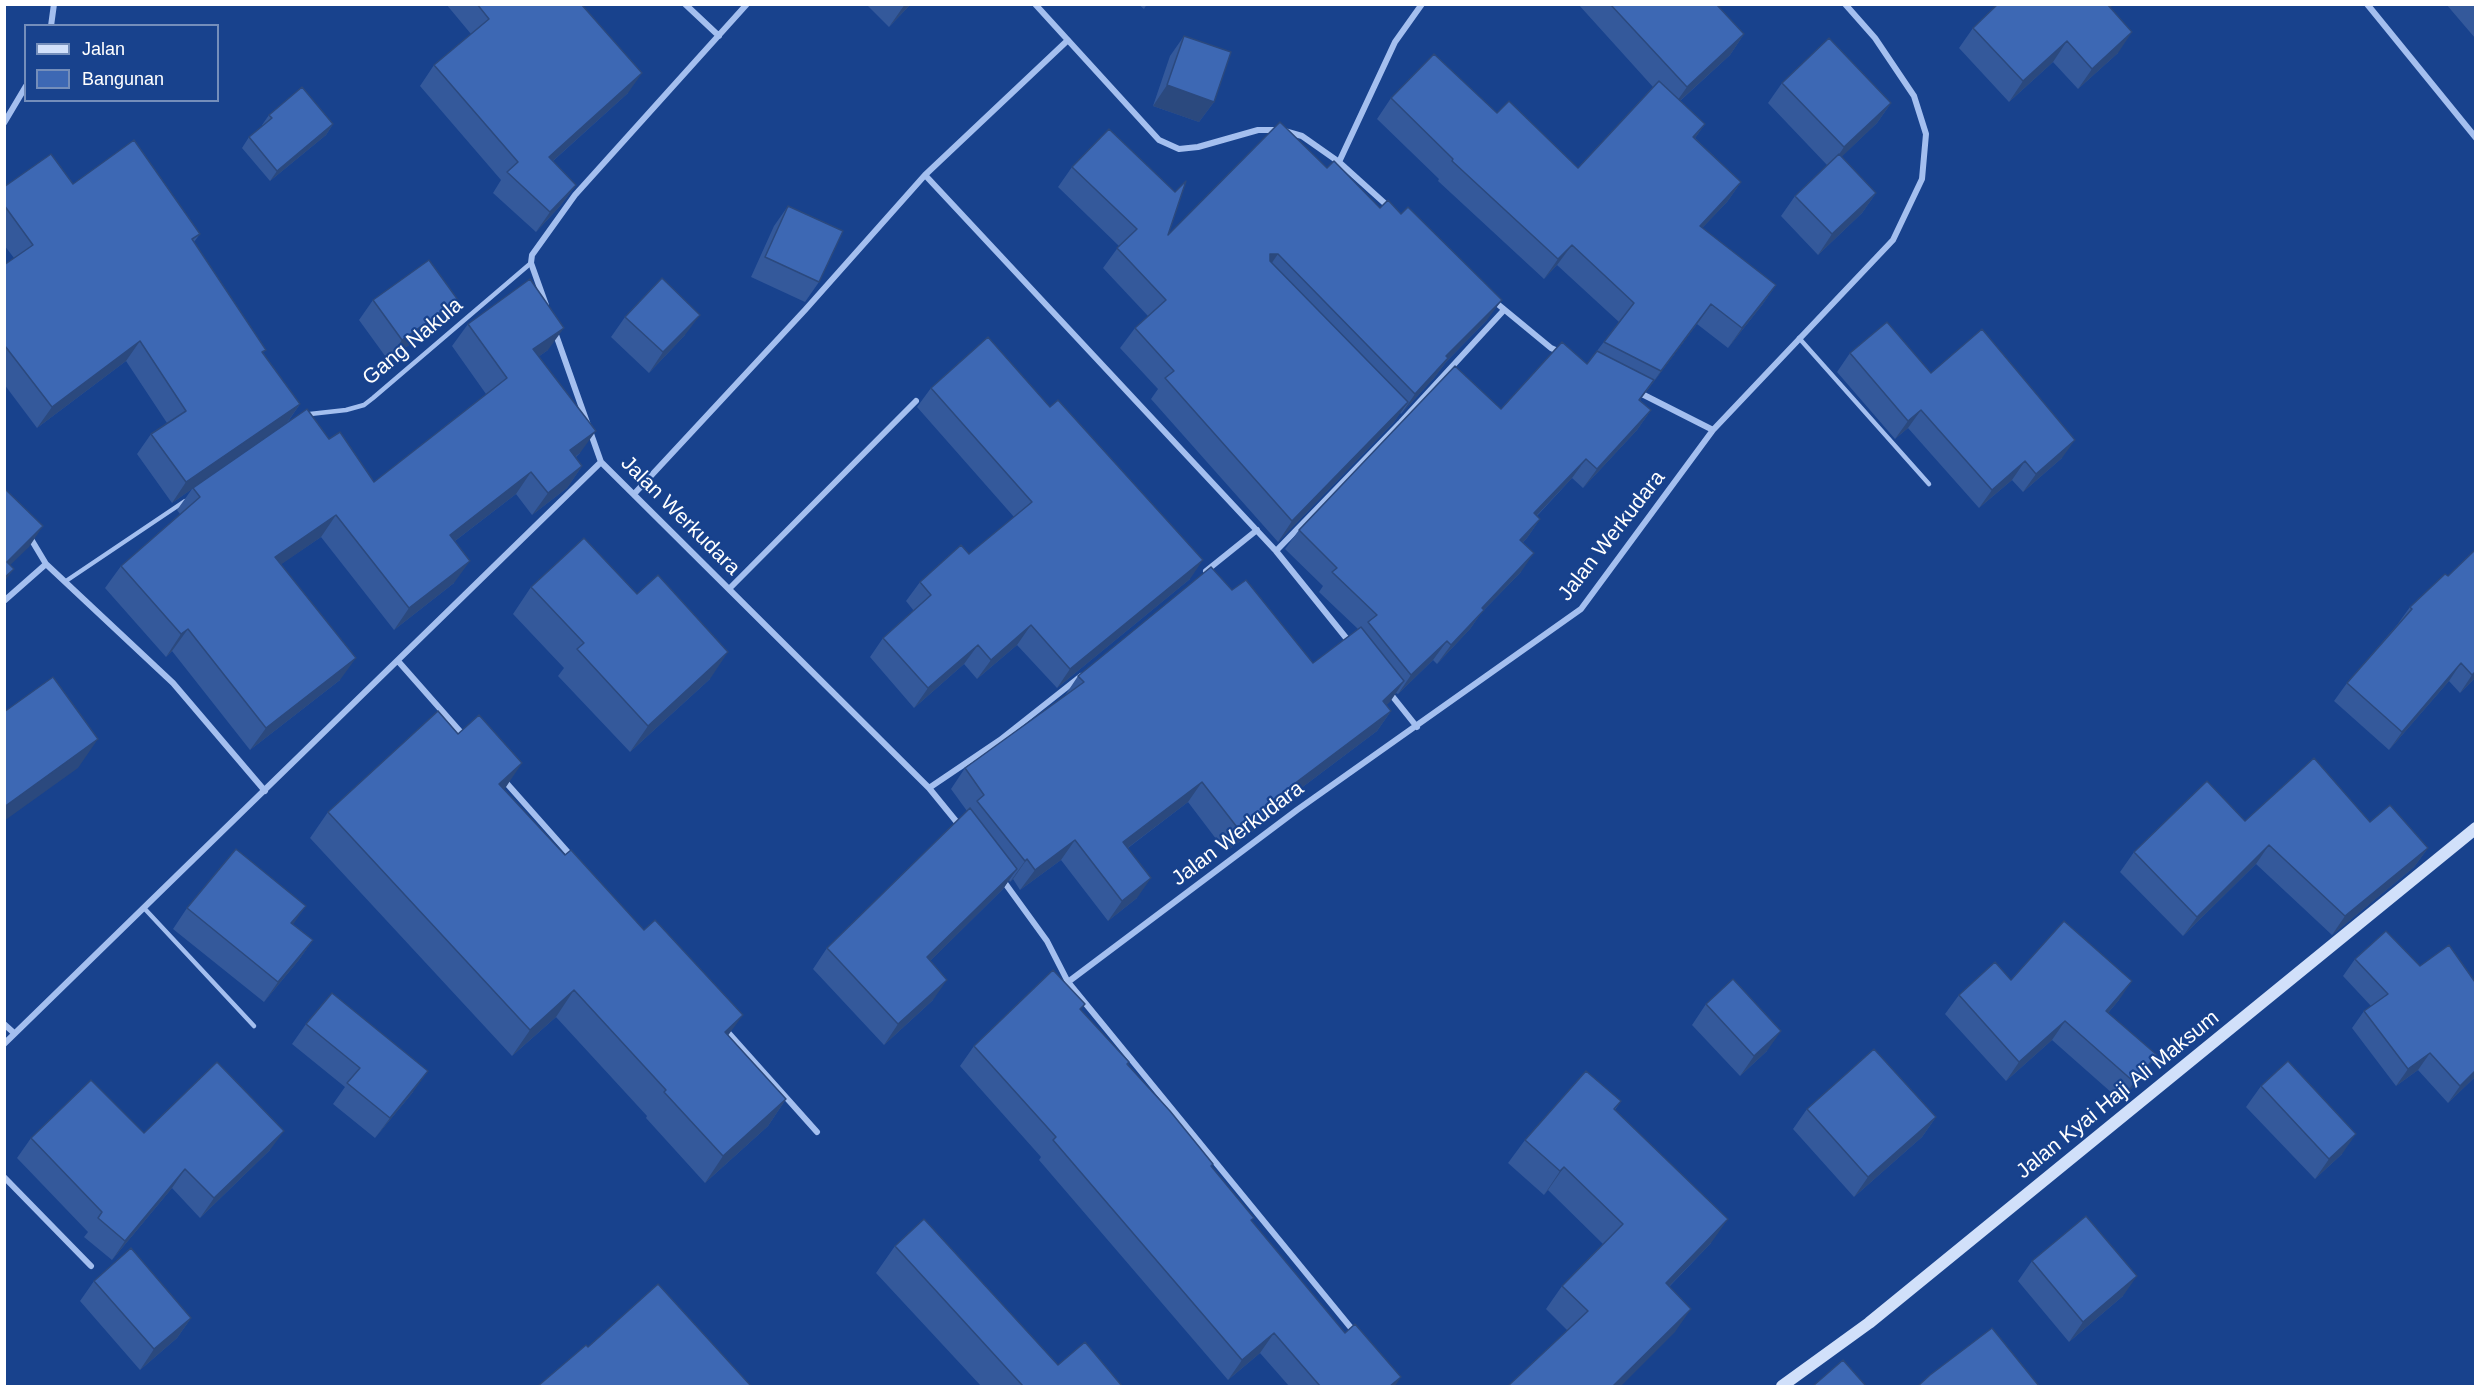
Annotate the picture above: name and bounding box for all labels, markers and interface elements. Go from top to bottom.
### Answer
legend [24,24,219,102]
text: Jalan [82,39,125,59]
text: Bangunan [82,69,164,89]
street label: Gang Nakula [358,293,468,391]
street label: Jalan Werkudara [615,451,745,581]
street label: Jalan Werkudara [1553,466,1671,606]
street label: Jalan Werkudara [1167,776,1309,892]
street label: Jalan Kyai Haji Ali Maksum [2012,1006,2224,1184]

